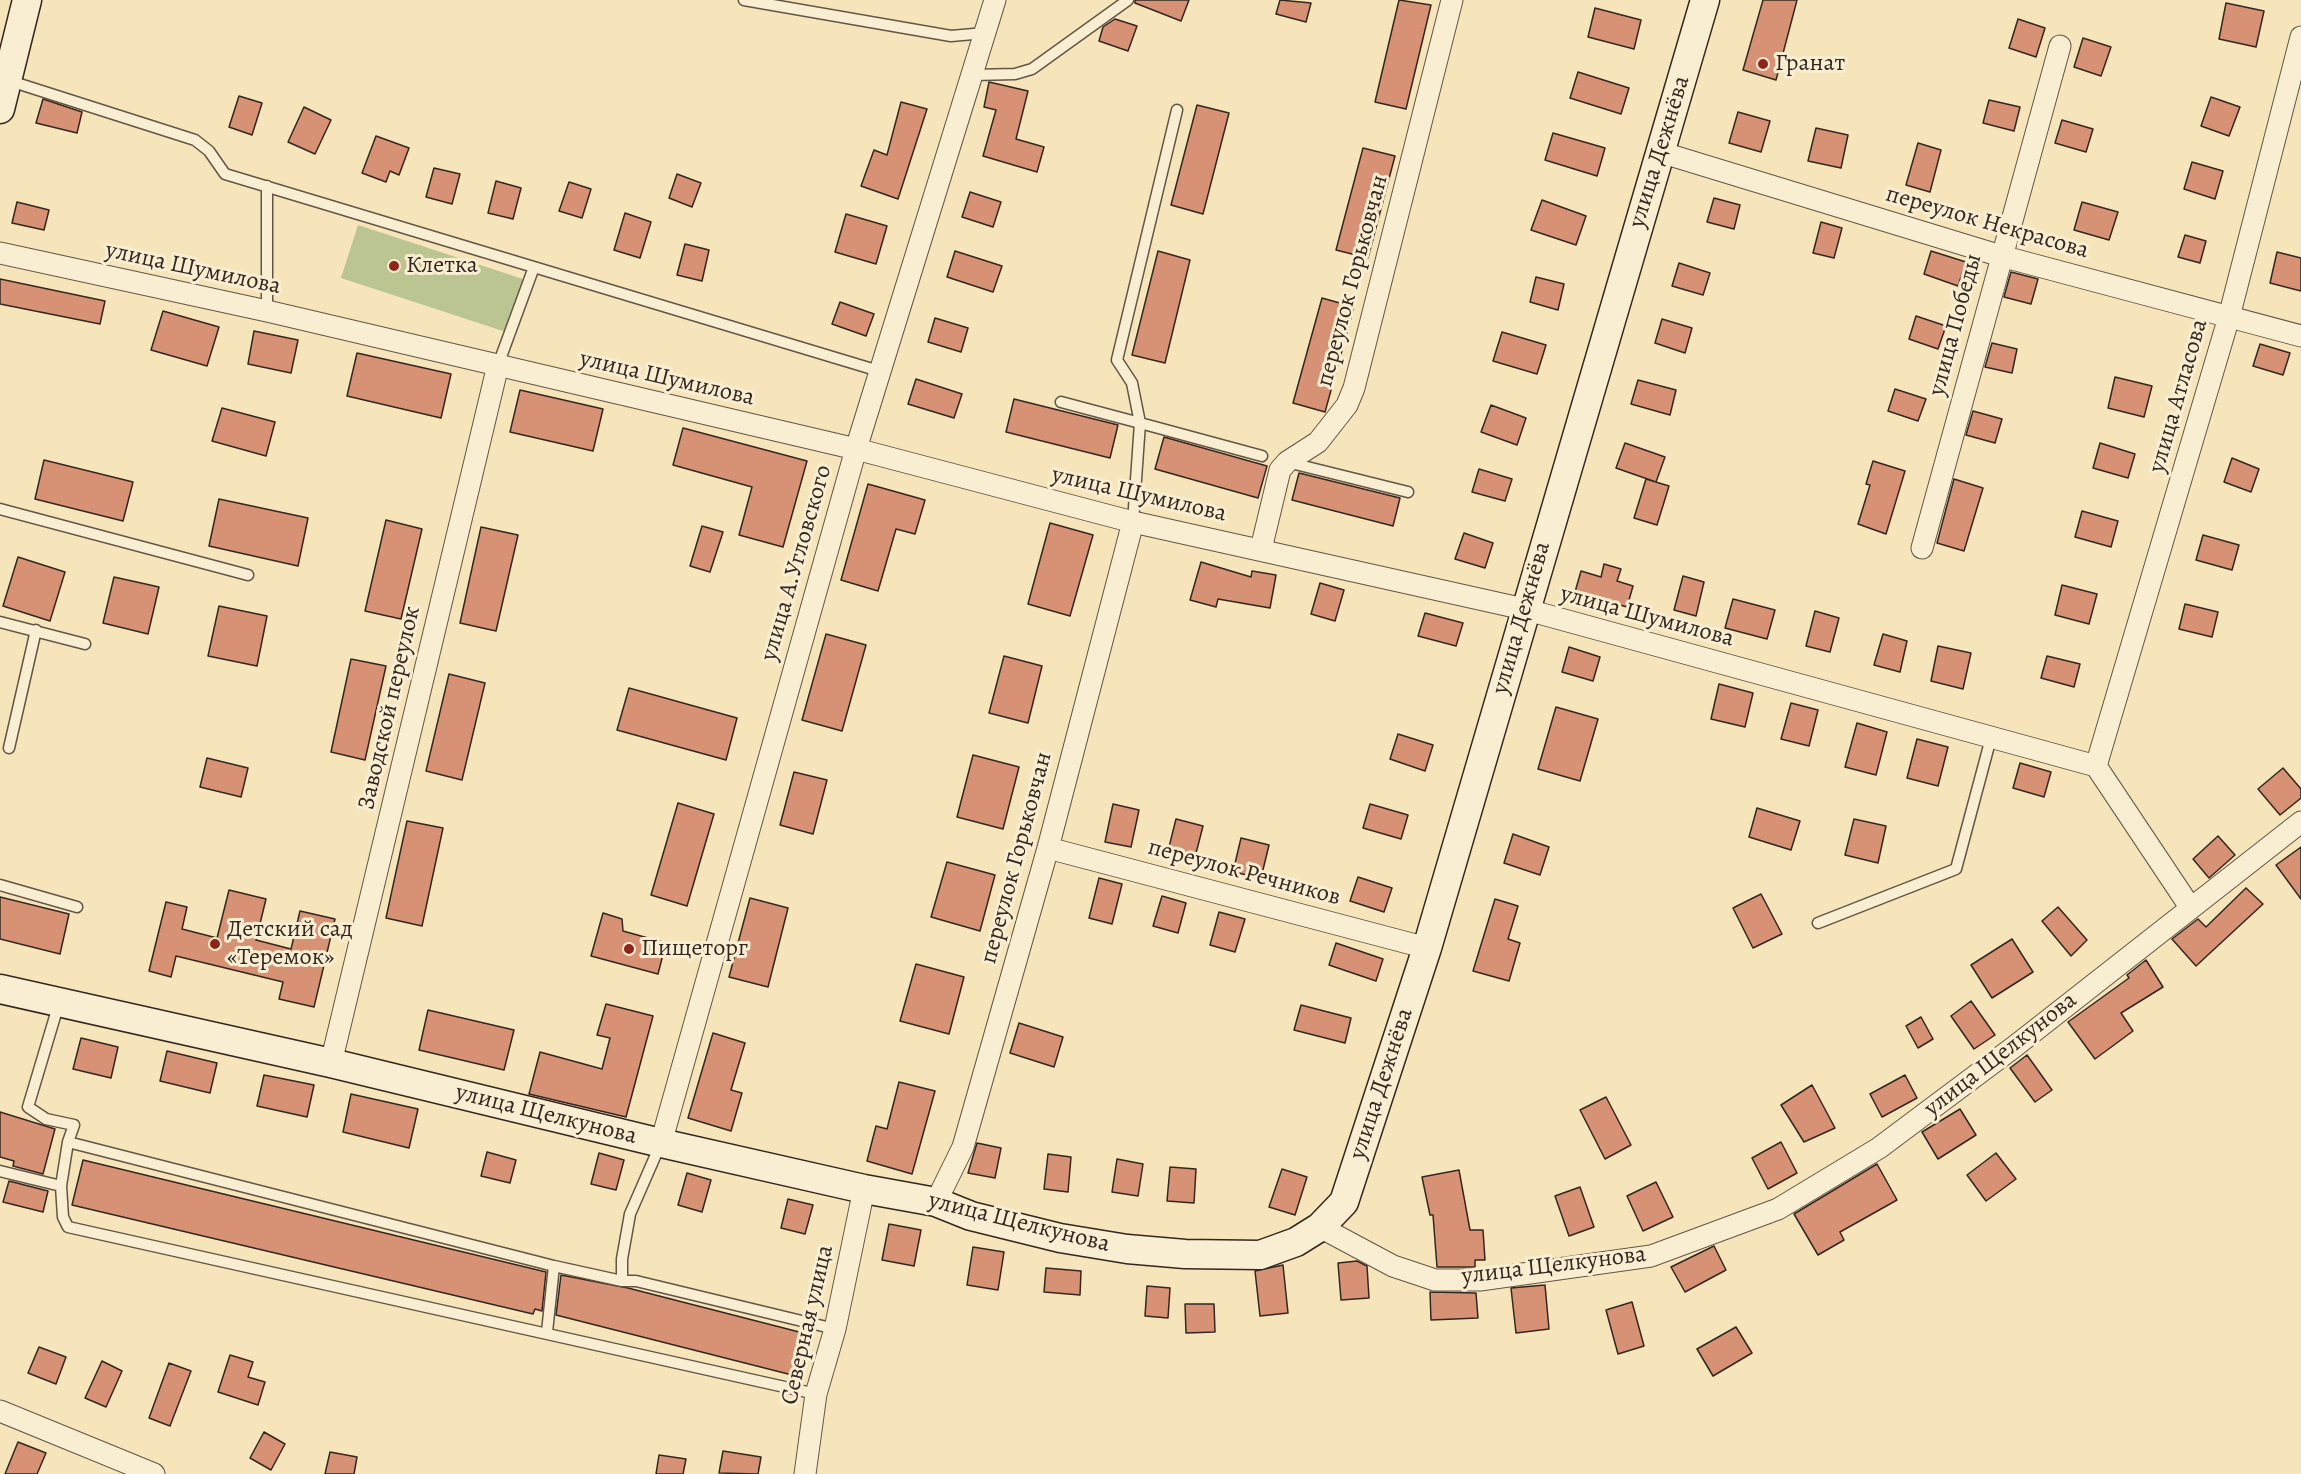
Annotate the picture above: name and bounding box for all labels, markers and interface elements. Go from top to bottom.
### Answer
place label: Гранат [1775,50,1845,78]
marker: Гранат [1756,57,1770,71]
street label: улица Дежнёва [1623,73,1697,231]
street label: переулок Горьковчан [1311,172,1395,390]
street label: переулок Некрасова [1882,180,2092,266]
street label: улица Шумилова [103,236,283,302]
street label: улица Победы [1923,251,1989,399]
place label: Клетка [406,252,478,280]
marker: Клетка [387,259,401,273]
street label: улица Атласова [2143,316,2215,476]
street label: улица Шумилова [577,345,757,413]
street label: улица Шумилова [1049,461,1229,529]
street label: улица А.Угловского [755,462,839,664]
street label: улица Дежнёва [1486,538,1558,698]
street label: улица Шумилова [1557,580,1737,654]
street label: Заводской переулок [353,603,427,813]
street label: переулок Горьковчан [975,749,1059,967]
street label: переулок Речников [1144,833,1344,913]
place label: Детский сад «Теремок» [227,916,353,972]
place label: Пищеторг [641,935,748,963]
marker: Детский сад «Теремок» [208,937,222,951]
marker: Пищеторг [622,942,636,956]
street label: улица Щелкунова [1919,987,2083,1123]
street label: улица Дежнёва [1344,1005,1420,1163]
street label: улица Щелкунова [452,1079,640,1151]
street label: улица Щелкунова [925,1187,1113,1259]
street label: улица Щелкунова [1460,1240,1648,1292]
street label: Северная улица [776,1242,840,1408]

